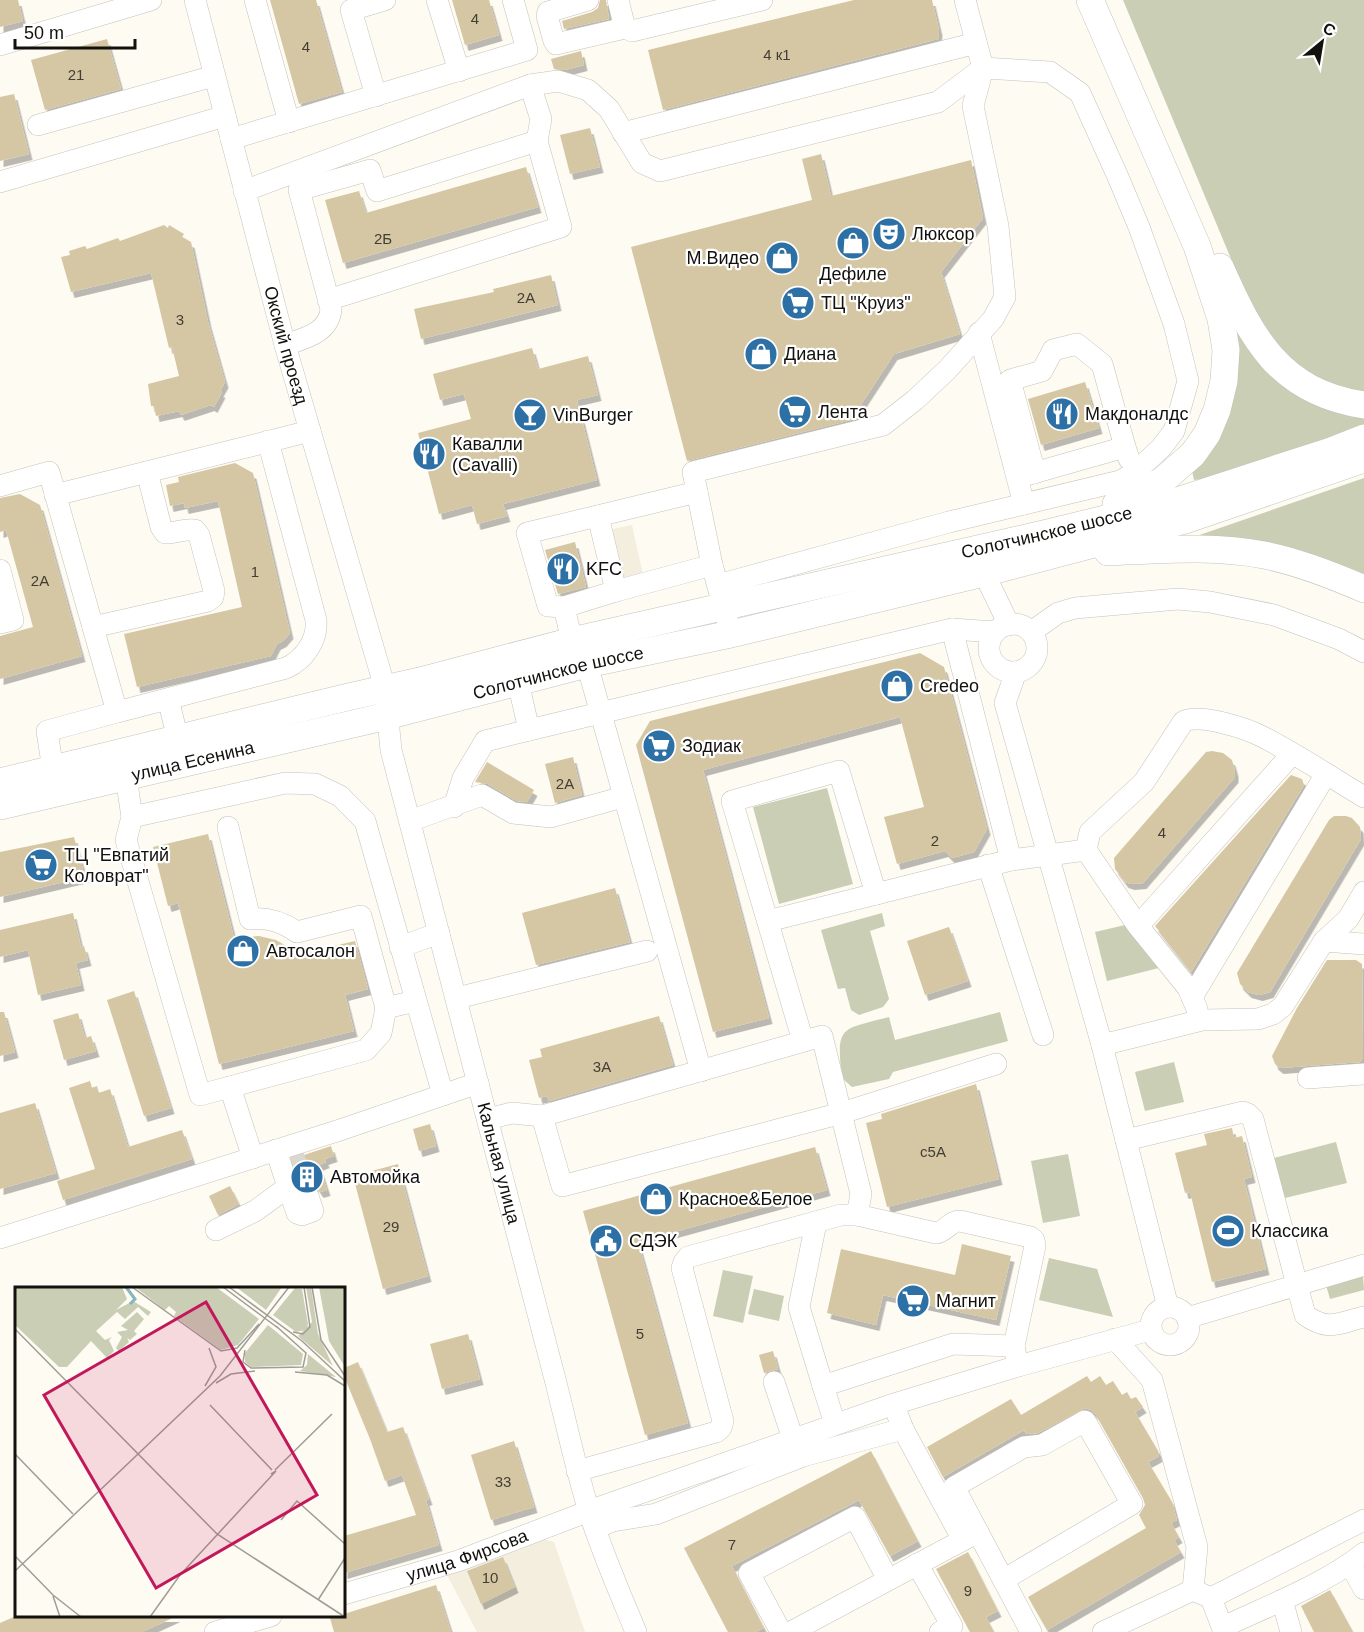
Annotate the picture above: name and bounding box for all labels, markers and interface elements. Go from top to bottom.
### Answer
house number: 4 [471,10,479,27]
scale bar [15,12,135,50]
north arrow [1292,12,1352,72]
text: С [1320,19,1339,40]
text: 50 m [24,23,64,43]
house number: 4 [302,38,310,55]
house number: 4 к1 [763,46,791,63]
house number: 21 [68,66,84,83]
theatre icon: Люксор [871,216,907,252]
place label: Люксор [912,224,975,244]
shop icon: Дефиле [835,225,871,261]
house number: 2Б [374,230,392,247]
shop icon: М.Видео [764,240,800,276]
place label: М.Видео [686,248,759,268]
place label: Дефиле [819,264,887,284]
street label: Окский проезд [260,284,312,407]
supermarket icon: ТЦ "Круиз" [780,285,816,321]
house number: 2А [517,289,535,306]
place label: ТЦ "Круиз" [821,293,911,313]
house number: 3 [176,311,184,328]
shop icon: Диана [743,336,779,372]
place label: Диана [784,344,837,364]
supermarket icon: Лента [777,394,813,430]
restaurant icon: Макдоналдс [1044,396,1080,432]
bar icon: VinBurger [512,397,548,433]
place label: Лента [818,402,869,422]
place label: Макдоналдс [1085,404,1189,424]
place label: VinBurger [553,405,633,425]
place label: Кавалли (Cavalli) [452,434,523,475]
restaurant icon: Кавалли (Cavalli) [411,436,447,472]
street label: Солотчинское шоссе [959,503,1134,562]
restaurant icon: KFC [545,551,581,587]
place label: KFC [586,559,622,579]
house number: 1 [251,563,259,580]
house number: 2А [31,572,49,589]
street label: Солотчинское шоссе [471,642,645,703]
shop icon: Credeo [879,668,915,704]
place label: Credeo [920,676,979,696]
supermarket icon: Зодиак [641,728,677,764]
place label: Зодиак [682,736,741,756]
street label: улица Есенина [130,737,257,785]
house number: 2А [556,775,574,792]
house number: 4 [1158,824,1166,841]
house number: 2 [931,832,939,849]
place label: ТЦ "Евпатий Коловрат" [64,845,169,886]
supermarket icon: ТЦ "Евпатий Коловрат" [23,847,59,883]
shop icon: Автосалон [225,933,261,969]
place label: Автосалон [266,941,355,961]
house number: 3А [593,1058,611,1075]
street label: Кальная улица [473,1100,524,1227]
house number: с5А [920,1143,946,1160]
building icon: Автомойка [289,1159,325,1195]
place label: Автомойка [330,1167,421,1187]
shop icon: Красное&Белое [638,1181,674,1217]
place label: Красное&Белое [679,1189,812,1209]
sports icon: Классика [1210,1213,1246,1249]
house number: 29 [383,1218,399,1235]
place label: Классика [1251,1221,1329,1241]
public building icon: СДЭК [588,1223,624,1259]
place label: СДЭК [629,1231,678,1251]
supermarket icon: Магнит [895,1283,931,1319]
inset map [15,1287,345,1617]
place label: Магнит [936,1291,996,1311]
house number: 5 [636,1325,644,1342]
house number: 33 [495,1473,511,1490]
street label: улица Фирсова [404,1525,531,1585]
house number: 7 [728,1536,736,1553]
house number: 10 [482,1569,498,1586]
house number: 9 [964,1582,972,1599]

